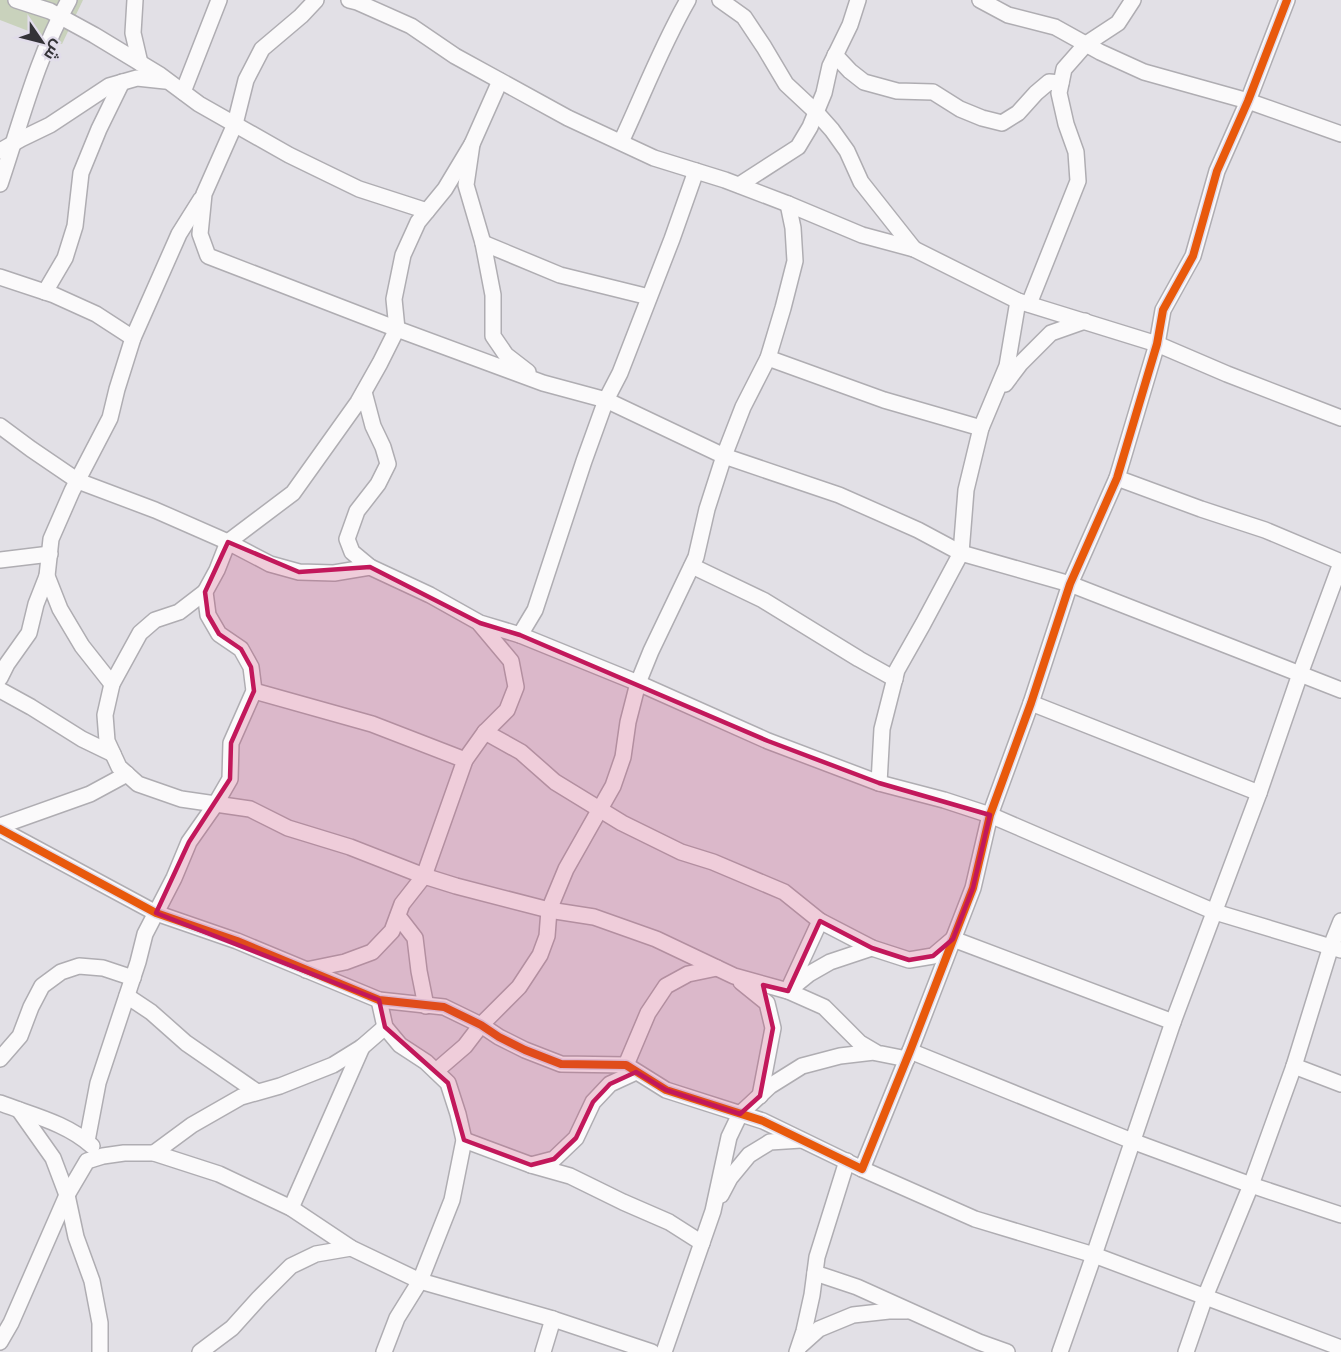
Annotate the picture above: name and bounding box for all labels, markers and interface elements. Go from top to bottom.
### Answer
north arrow [12,12,72,72]
text: ش [39,36,69,65]

